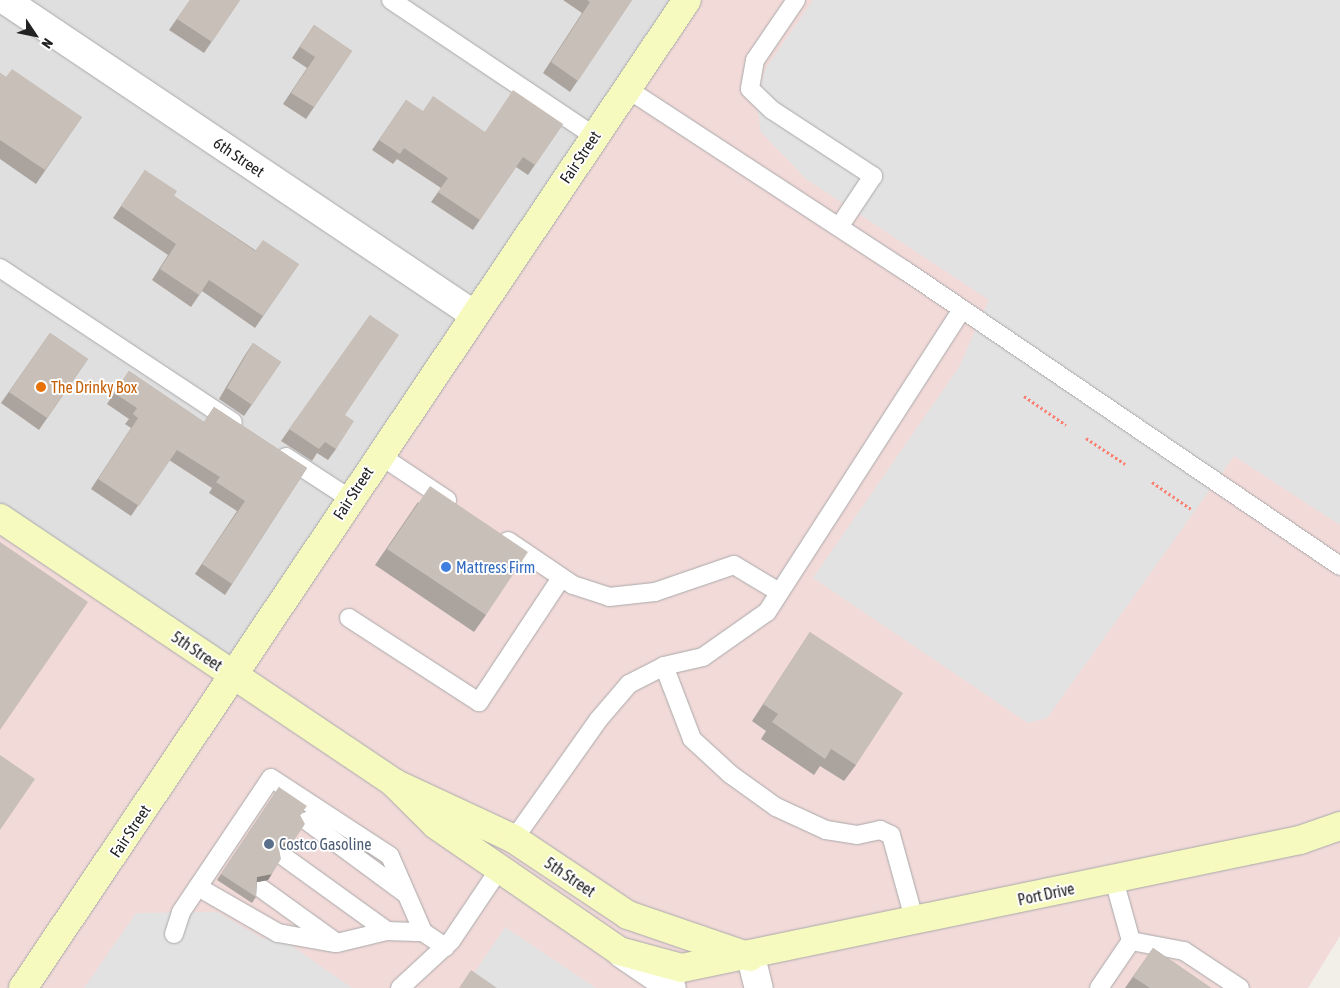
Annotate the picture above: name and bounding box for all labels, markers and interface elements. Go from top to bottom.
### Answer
north arrow [10,10,60,60]
text: N [38,35,56,51]
street label: Fair Street [555,127,605,187]
street label: 6th Street [210,133,268,181]
place label: The Drinky Box [51,377,137,397]
marker: The Drinky Box [35,381,47,393]
street label: Fair Street [329,463,377,523]
place label: Mattress Firm [456,557,535,577]
marker: Mattress Firm [440,561,452,573]
street label: 5th Street [168,627,226,675]
street label: Fair Street [105,801,155,861]
place label: Costco Gasoline [279,834,371,854]
marker: Costco Gasoline [263,838,275,850]
street label: 5th Street [541,853,599,901]
street label: Port Drive [1016,879,1076,909]

